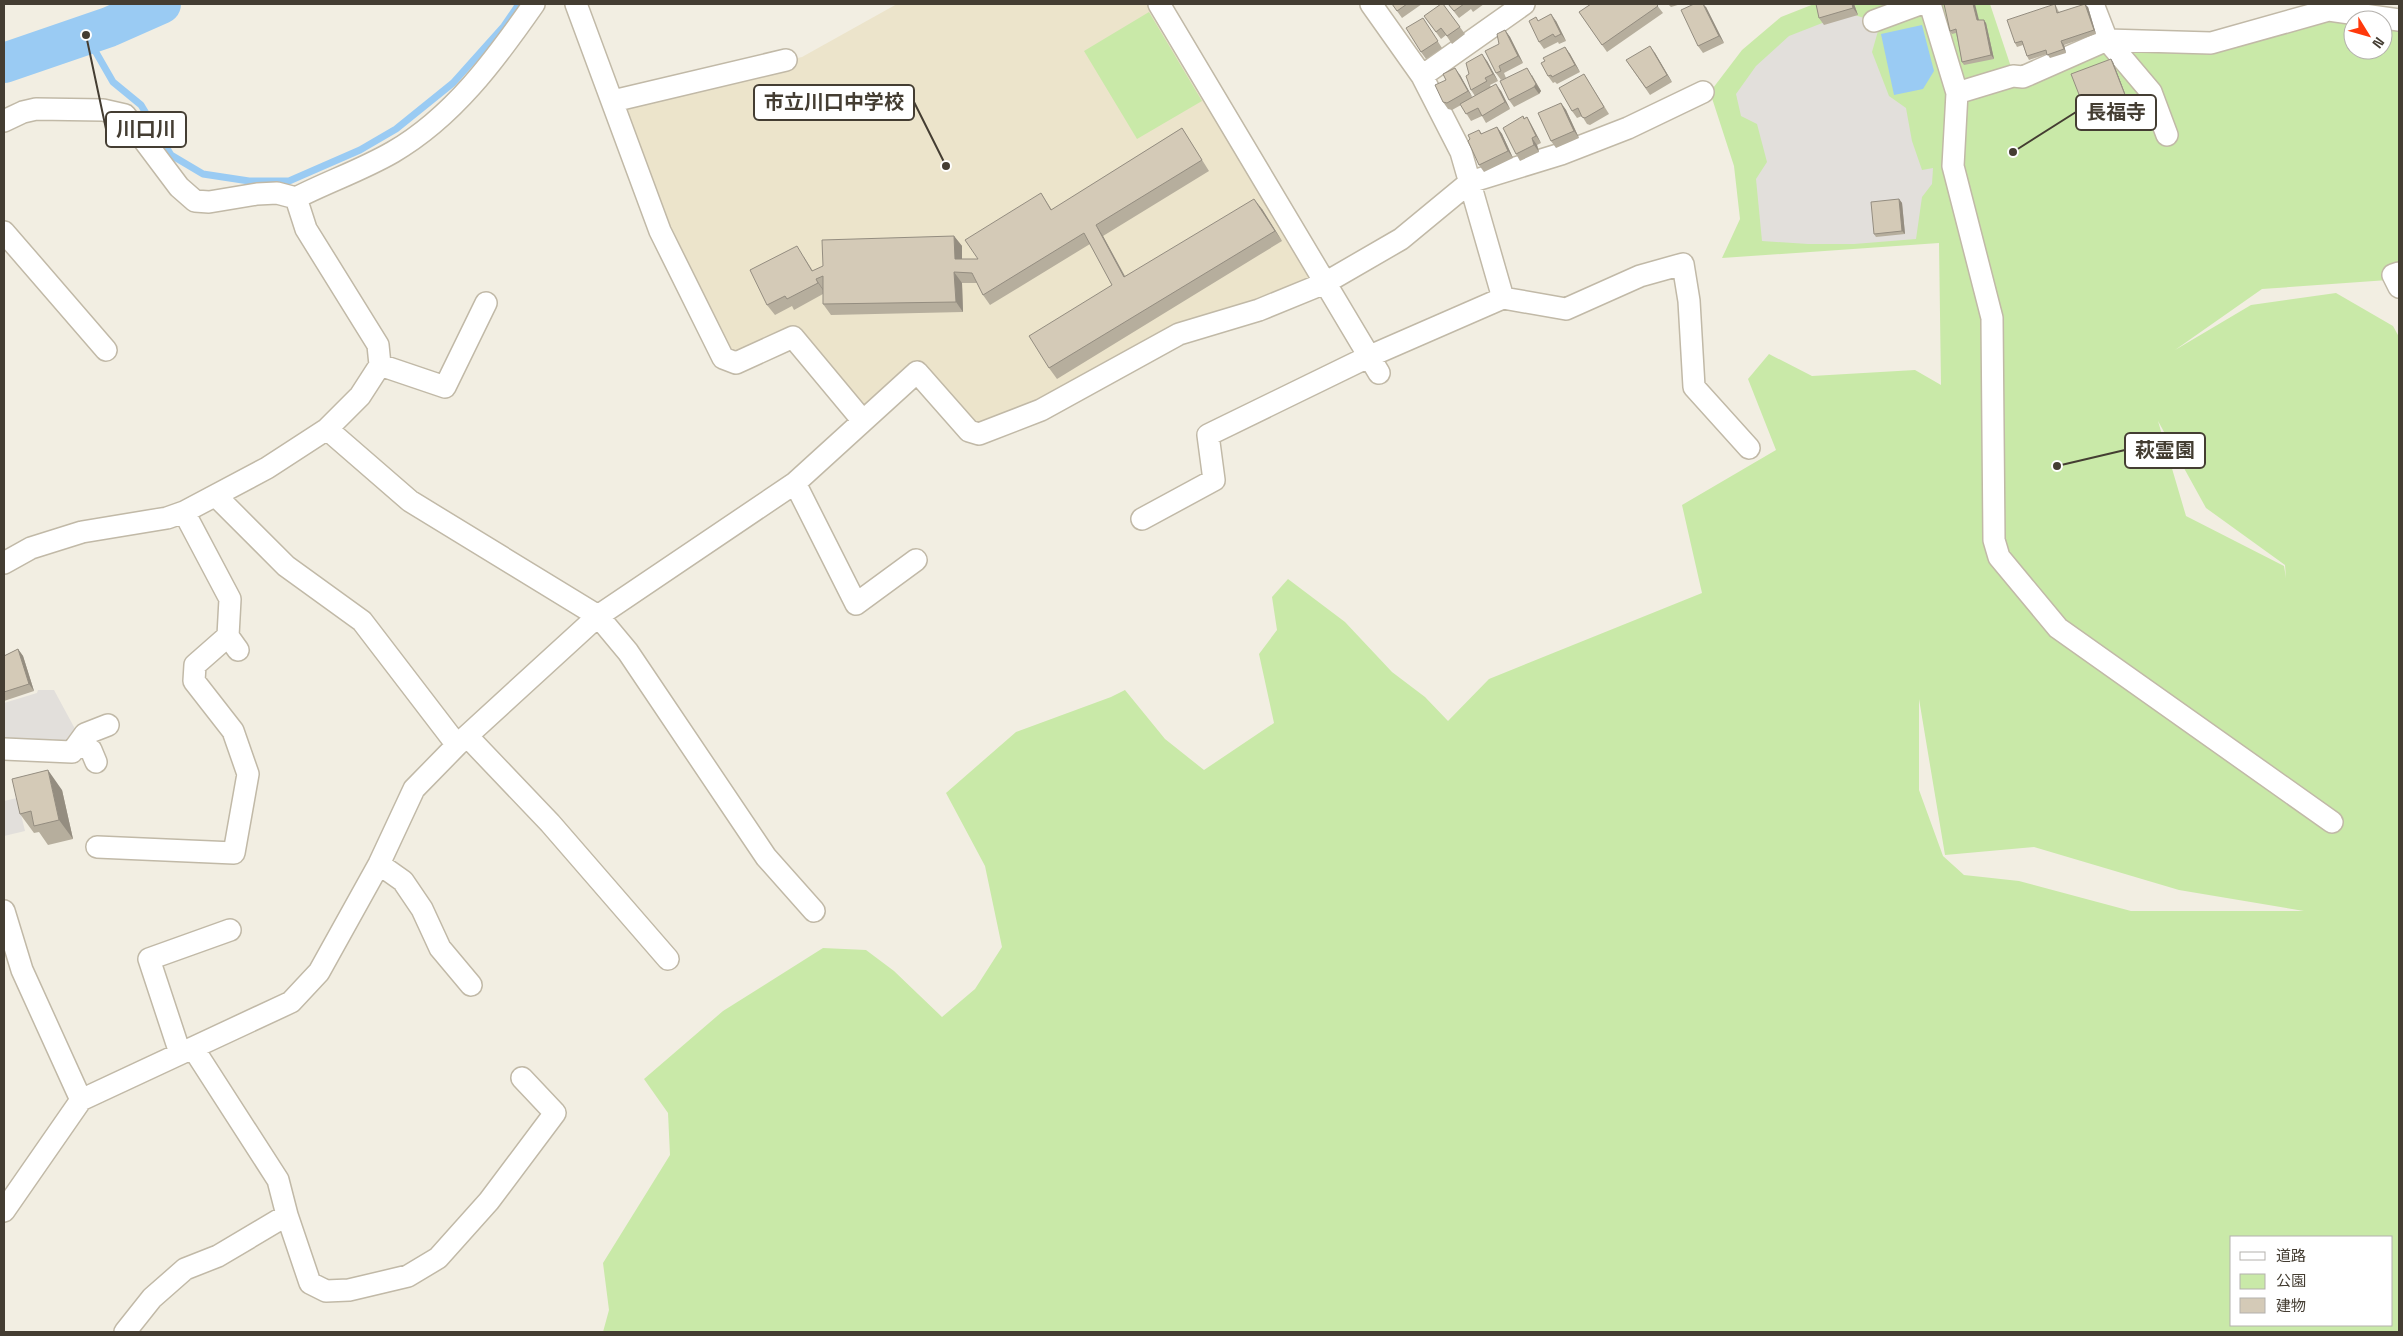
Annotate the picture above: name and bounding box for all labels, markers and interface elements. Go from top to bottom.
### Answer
north arrow [2343,10,2393,60]
text: N [2368,34,2388,52]
callout: 市立川口中学校 [754,85,914,120]
text: 市立川口中学校 [764,89,904,115]
callout: 長福寺 [2076,95,2156,130]
text: 長福寺 [2086,99,2146,125]
callout: 川口川 [106,112,186,147]
text: 川口川 [116,116,176,142]
callout: 萩霊園 [2125,433,2205,468]
text: 萩霊園 [2135,437,2195,463]
legend [2230,1236,2393,1326]
text: 道路 [2276,1246,2306,1265]
text: 公園 [2276,1271,2306,1290]
text: 建物 [2276,1296,2306,1315]

